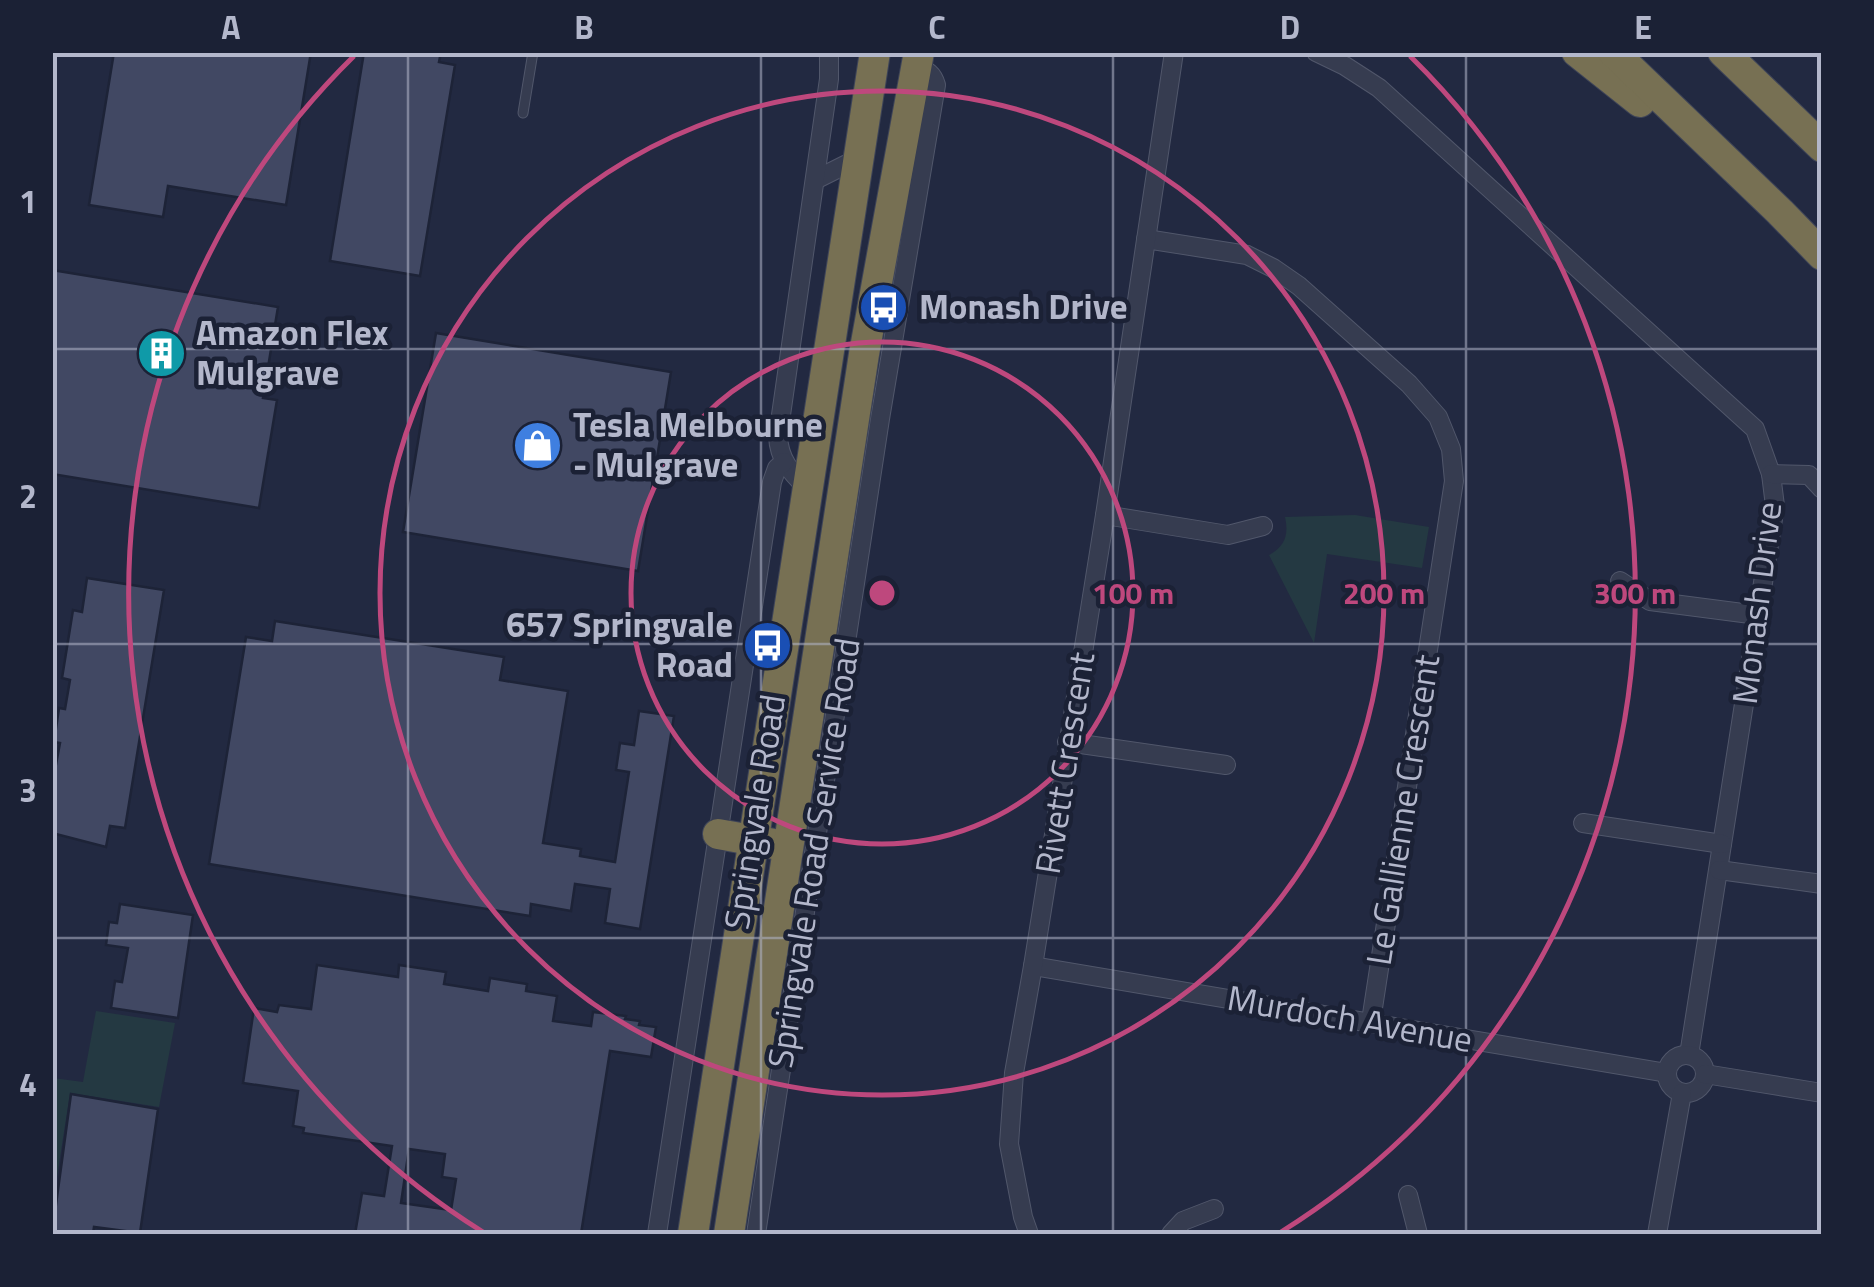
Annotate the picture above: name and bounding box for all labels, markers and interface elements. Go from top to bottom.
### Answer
text: A [221,3,241,51]
text: B [574,3,594,51]
text: C [928,3,946,51]
text: D [1280,3,1300,51]
text: E [1634,3,1652,51]
text: 1 [19,177,37,225]
place label: Monash Drive [919,279,1128,333]
bus stop icon: Monash Drive [858,281,910,333]
place label: Amazon Flex Mulgrave [196,305,389,399]
building icon: Amazon Flex Mulgrave [135,327,187,379]
place label: Tesla Melbourne - Mulgrave [573,397,823,491]
shop icon: Tesla Melbourne - Mulgrave [512,419,564,471]
text: 2 [19,472,37,520]
street label: Monash Drive [1717,499,1795,707]
text: 100 m [1092,570,1174,616]
text: 200 m [1343,570,1425,616]
text: 300 m [1594,570,1676,616]
centre of rings [864,575,900,611]
place label: 657 Springvale Road [506,597,733,691]
bus stop icon: 657 Springvale Road [742,619,794,671]
street label: Springvale Road Service Road [752,634,874,1072]
street label: Rivett Crescent [1020,648,1108,878]
street label: Le Gallienne Crescent [1351,651,1453,969]
street label: Springvale Road [709,690,799,933]
text: 3 [19,766,37,814]
street label: Murdoch Avenue [1223,970,1477,1066]
text: 4 [19,1060,37,1108]

